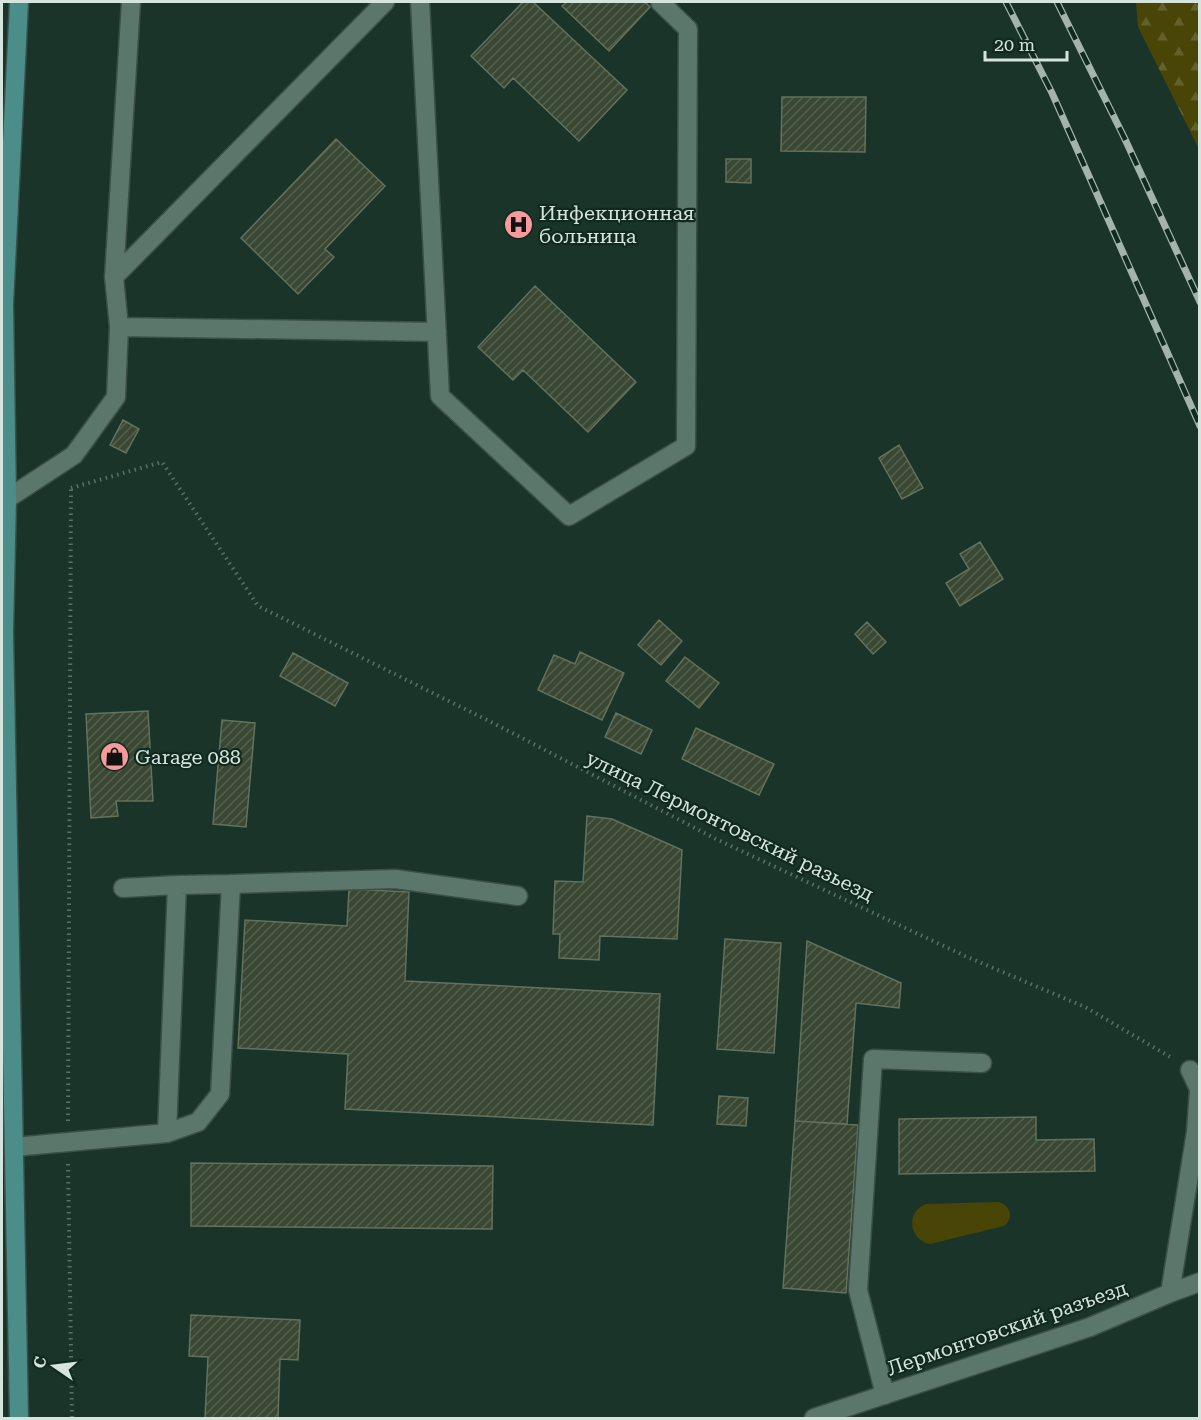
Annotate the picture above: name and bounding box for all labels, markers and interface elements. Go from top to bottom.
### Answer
scale bar [985,24,1068,62]
text: 20 m [994,34,1035,55]
place label: Инфекционная больница [539,201,694,248]
hospital icon: Инфекционная больница [502,208,534,240]
shop icon: Garage 088 [98,741,130,773]
place label: Garage 088 [135,745,241,769]
street label: улица Лермонтовский разьезд [582,746,878,906]
street label: Лермонтовский разъезд [884,1275,1131,1380]
north arrow [24,1336,84,1396]
text: С [29,1355,51,1370]

